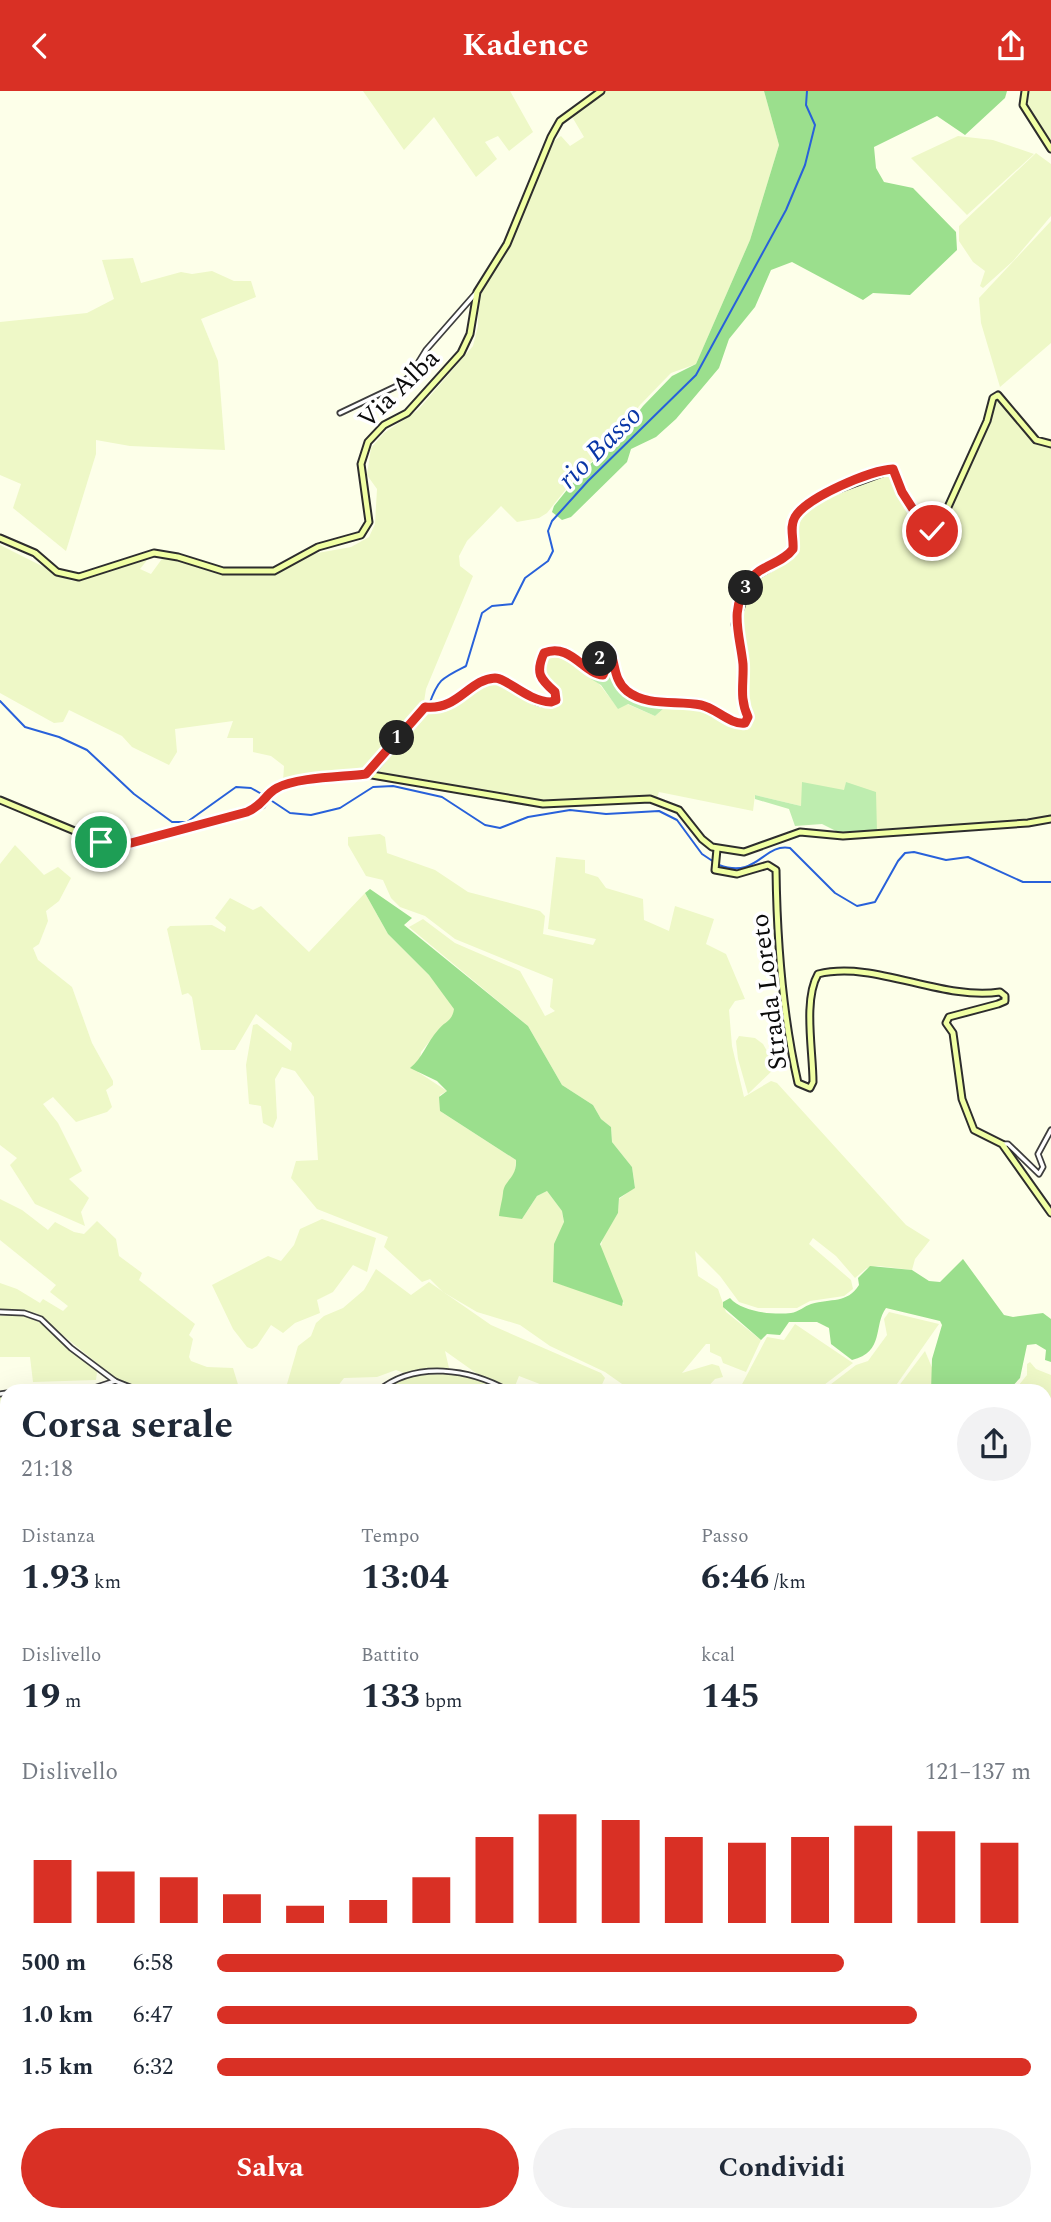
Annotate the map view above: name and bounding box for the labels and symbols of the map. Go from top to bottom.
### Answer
street label: Via Alba [349,339,449,438]
water label: rio Basso [548,395,652,499]
pin [902,501,962,561]
pin: 3 [728,571,764,605]
pin: 2 [582,641,618,677]
pin: 1 [380,721,414,755]
pin [71,812,131,872]
street label: Strada Loreto [740,911,798,1072]

